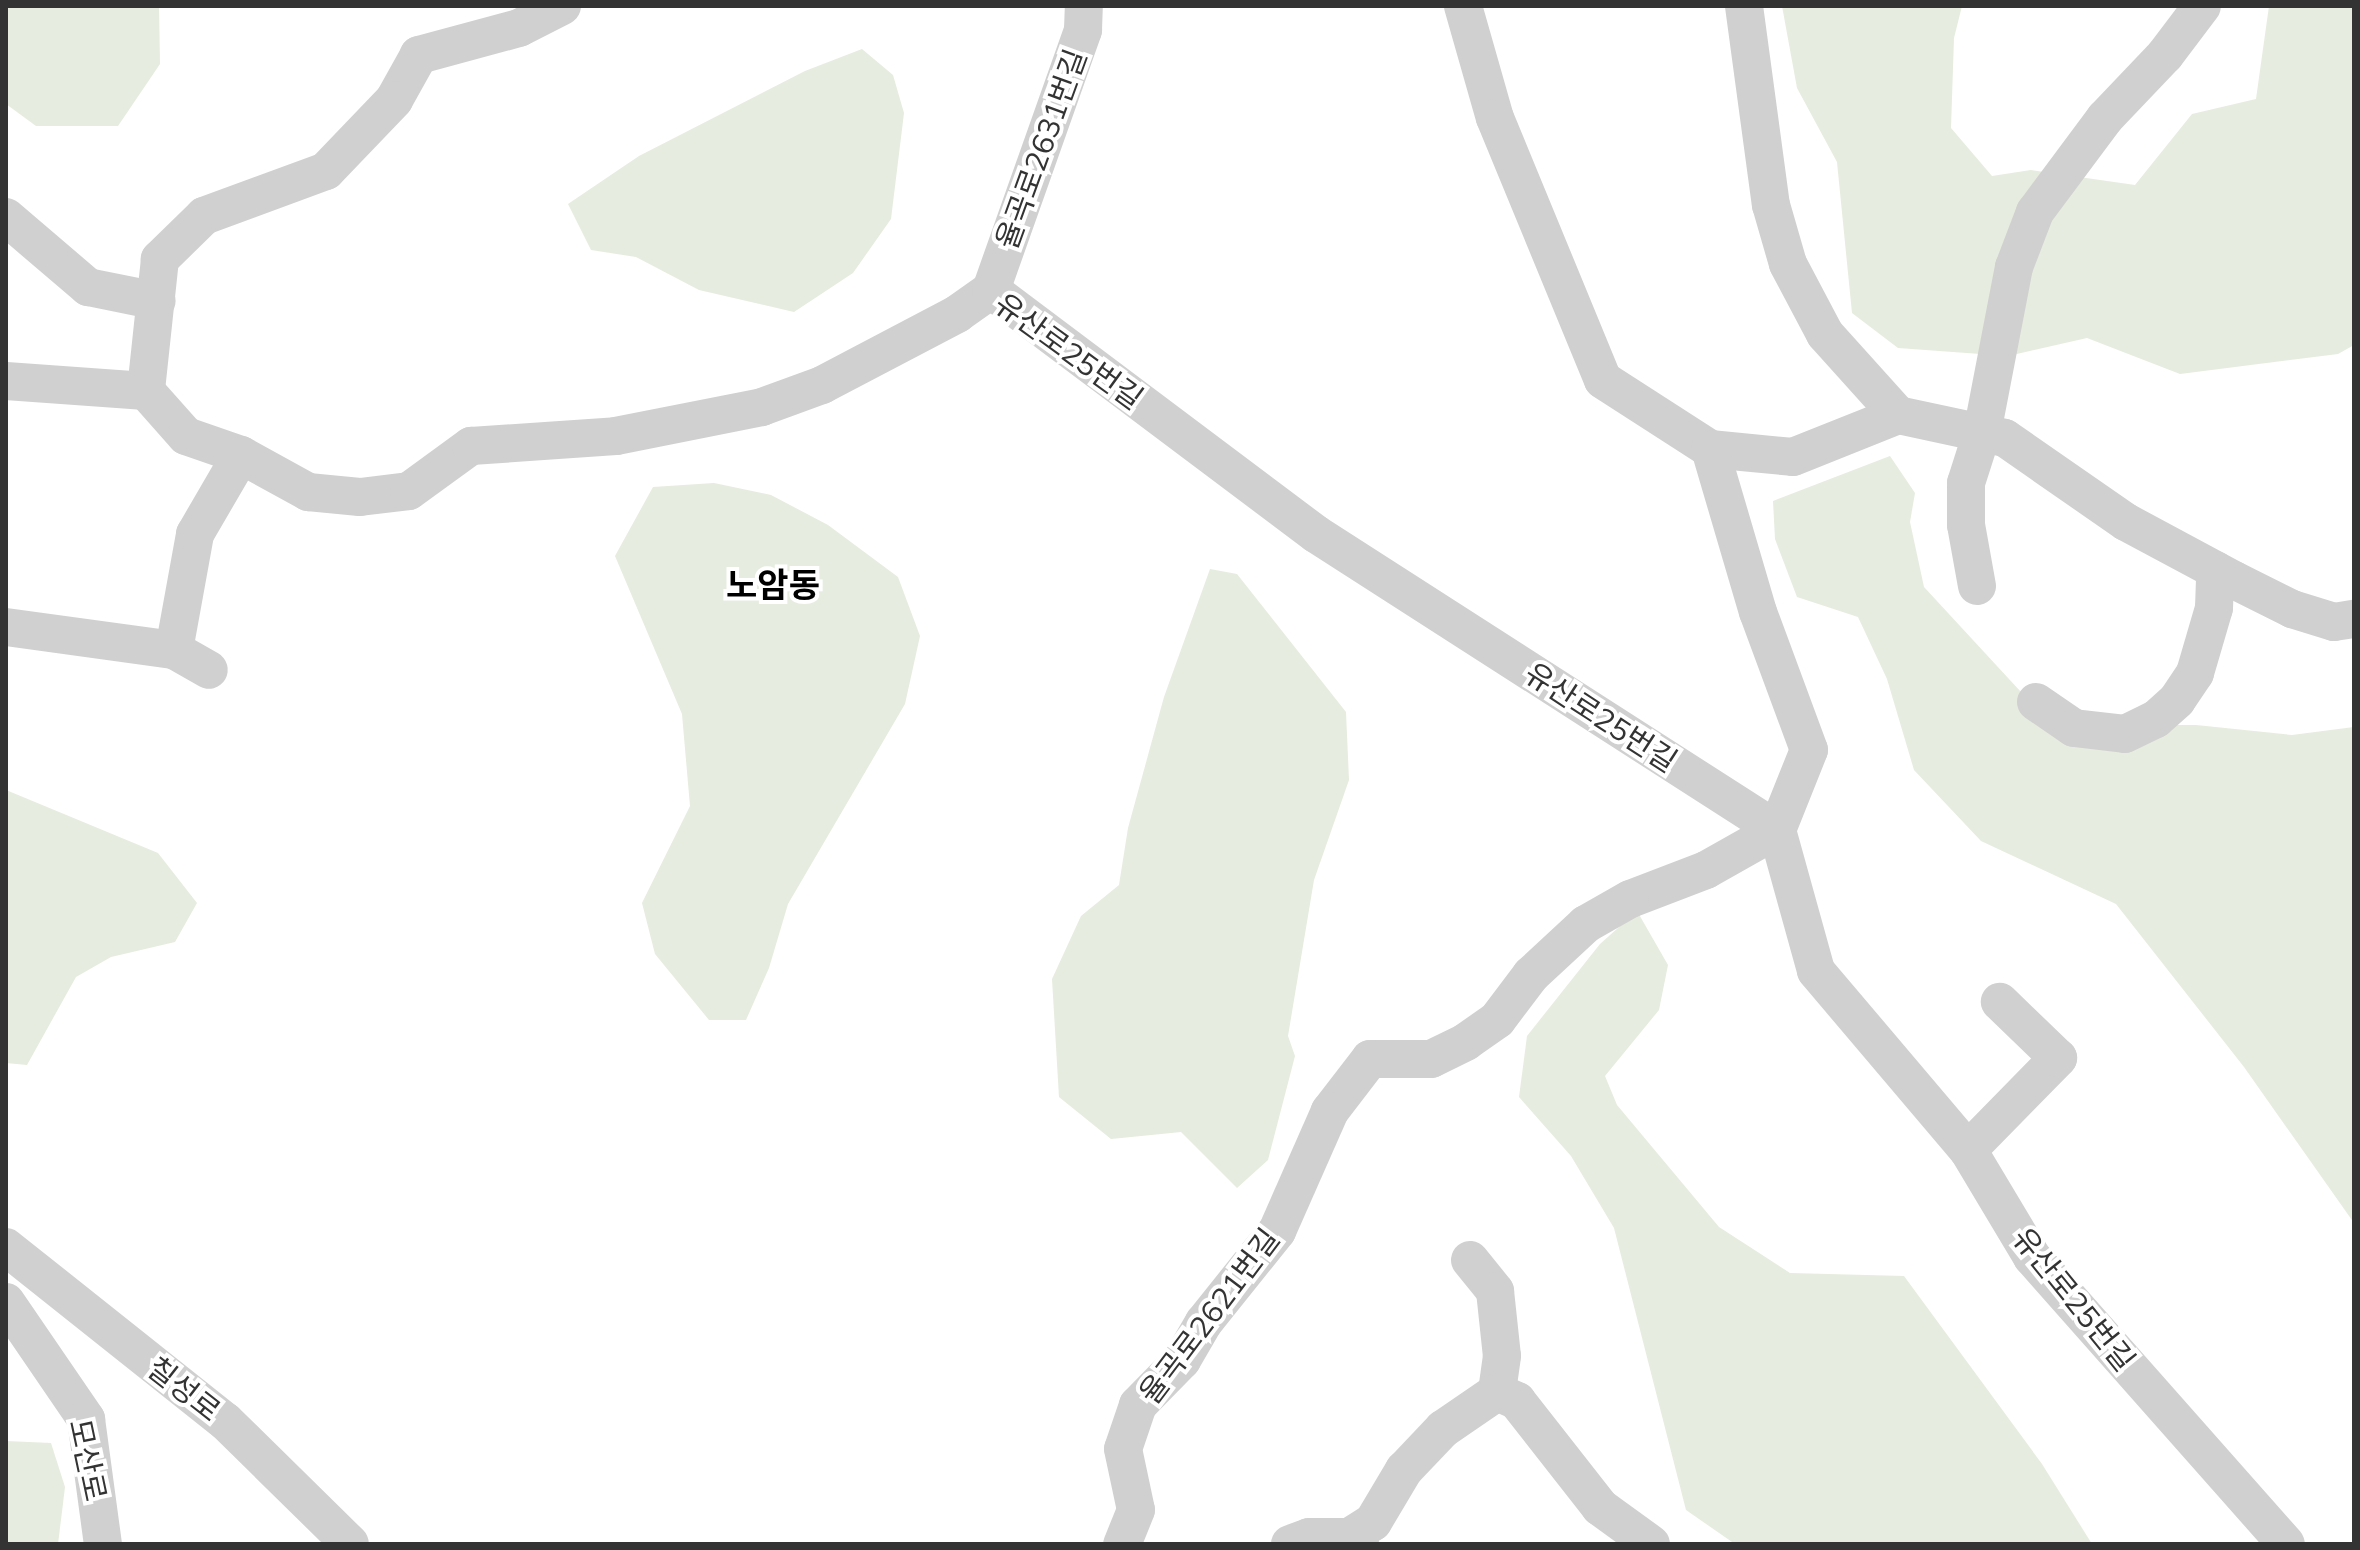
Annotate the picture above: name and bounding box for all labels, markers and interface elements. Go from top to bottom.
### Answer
street label: 율곡로2631번길 [988,44,1094,254]
street label: 유산로25번길 [988,285,1150,417]
district label: 노암동 [726,565,820,605]
street label: 유산로25번길 [1518,655,1684,779]
street label: 유산로25번길 [2005,1220,2143,1378]
street label: 율곡로2621번길 [1131,1221,1287,1411]
street label: 칠성로 [140,1349,228,1429]
street label: 모산로 [62,1416,114,1504]

